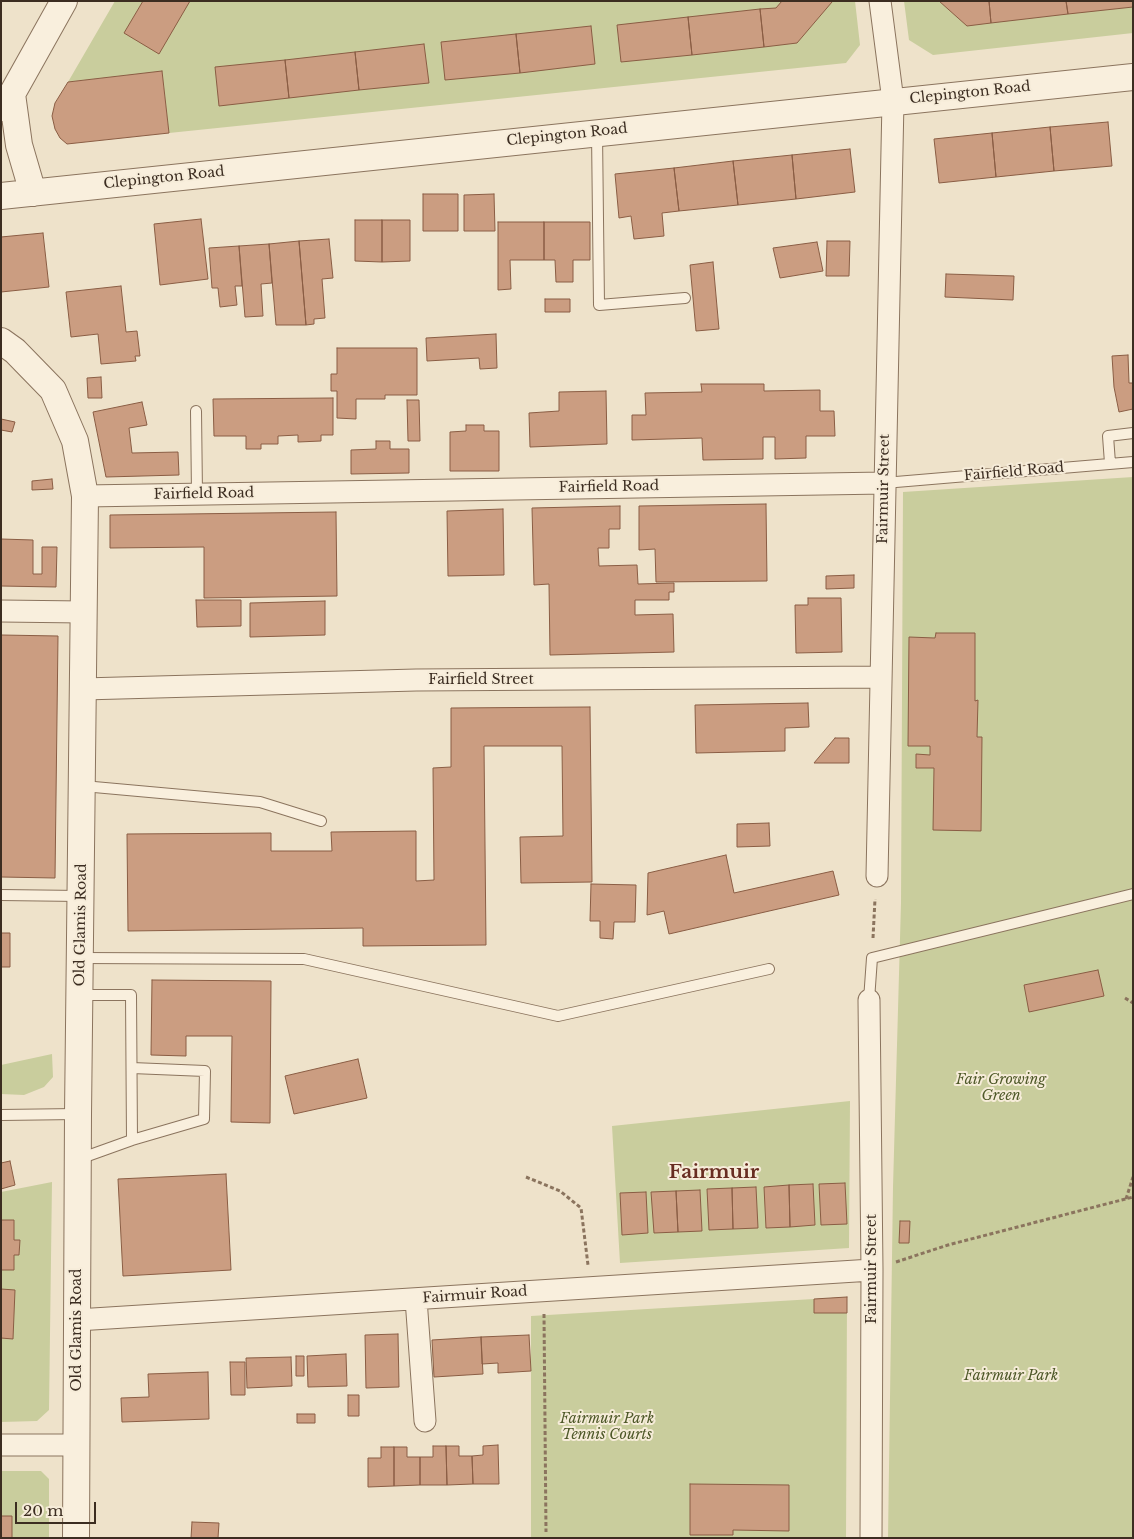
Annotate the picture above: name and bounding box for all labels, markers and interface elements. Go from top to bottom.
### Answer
street label: Clepington Road [909,78,1031,108]
street label: Clepington Road [506,120,628,150]
street label: Clepington Road [103,163,225,193]
street label: Fairmuir Street [875,434,893,544]
street label: Fairfield Road [963,459,1065,485]
street label: Fairfield Road [559,478,659,496]
street label: Fairfield Road [154,485,254,503]
street label: Fairfield Street [428,672,534,688]
street label: Old Glamis Road [72,863,90,987]
park label: Fair Growing Green [956,1072,1046,1104]
district label: Fairmuir [669,1162,759,1184]
street label: Fairmuir Street [864,1214,880,1324]
street label: Old Glamis Road [69,1268,85,1392]
street label: Fairmuir Road [422,1283,528,1307]
park label: Fairmuir Park [964,1368,1058,1384]
park label: Fairmuir Park Tennis Courts [560,1411,654,1444]
scale bar [18,1492,99,1524]
text: 20 m [23,1501,63,1520]

